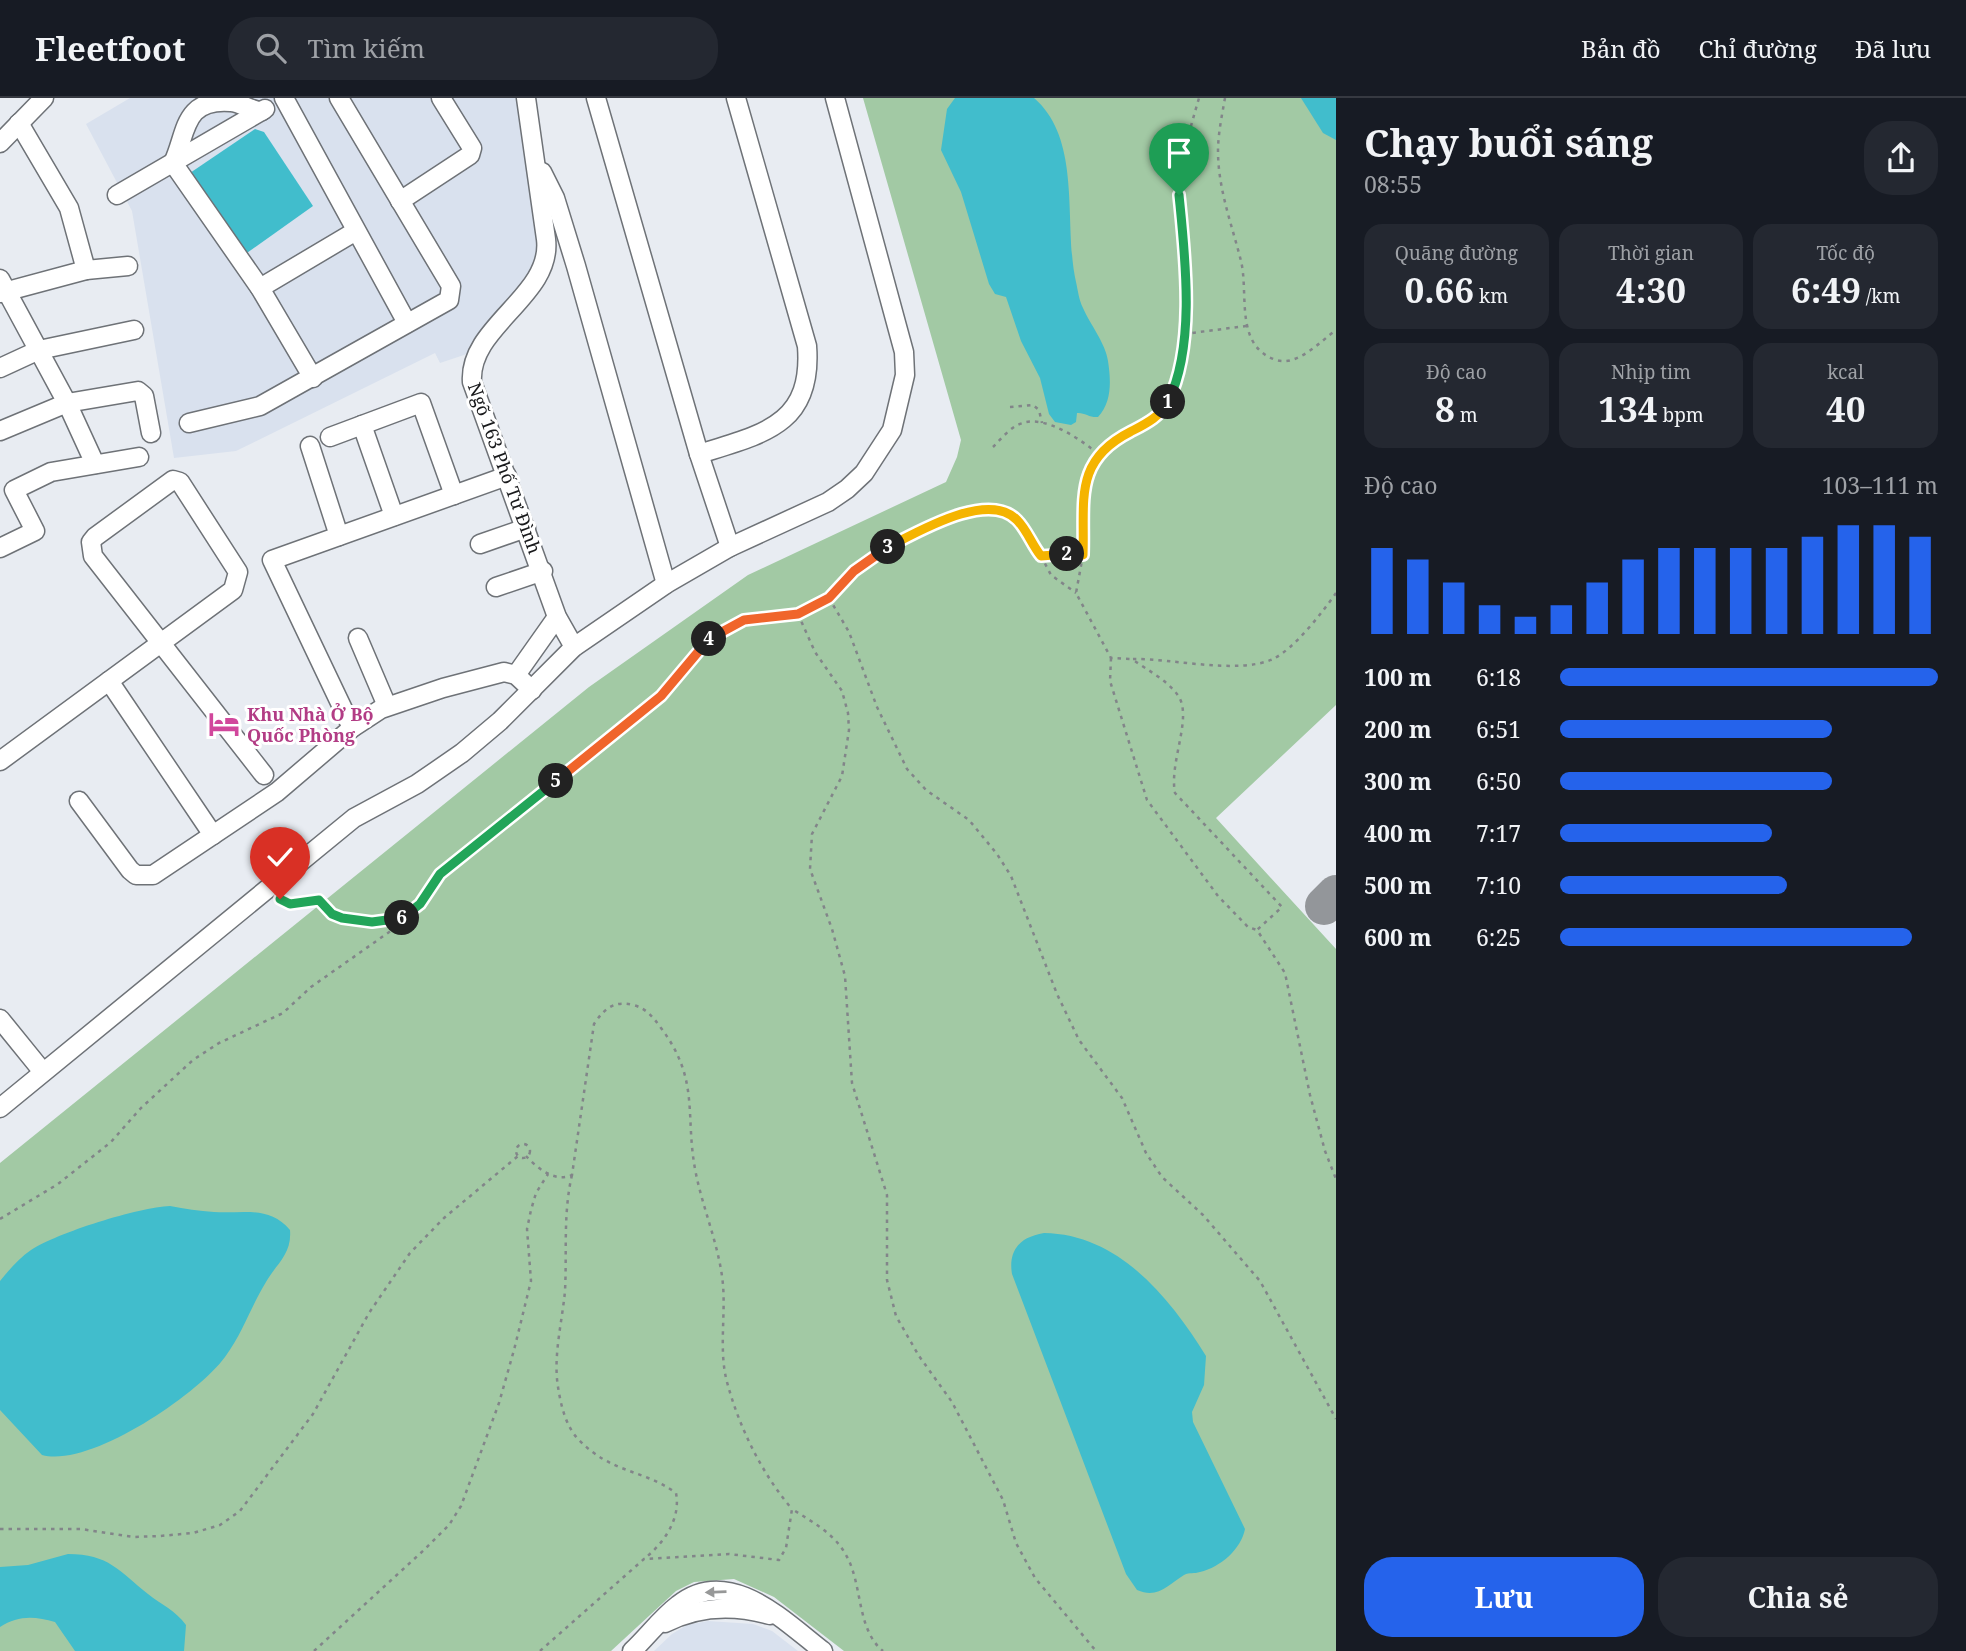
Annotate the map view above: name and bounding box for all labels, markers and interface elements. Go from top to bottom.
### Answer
search box [228,17,718,80]
text: Fleetfoot [35,26,186,71]
icon: search [252,29,290,67]
text: Tìm kiếm [308,30,425,66]
text: Bản đồ [1581,32,1661,65]
text: Chỉ đường [1699,32,1817,65]
text: Đã lưu [1855,32,1931,65]
text: Chạy buổi sáng [1364,116,1653,168]
button: share [1864,121,1938,195]
pin [1149,123,1209,195]
icon: arrive [1160,134,1198,172]
text: 08:55 [1364,168,1422,200]
text: Quãng đường [1395,240,1518,266]
text: Thời gian [1608,240,1694,266]
text: Tốc độ [1816,240,1875,266]
text: 0.66 [1405,266,1474,313]
text: 4:30 [1616,266,1686,313]
text: 6:49 [1791,266,1861,313]
text: km [1474,283,1508,309]
text: /km [1861,283,1900,309]
text: Độ cao [1426,359,1487,385]
text: Nhịp tim [1611,359,1691,385]
text: kcal [1827,359,1864,385]
street label: Ngõ 163 Phố Tư Đình [463,379,547,557]
pin: 1 [1150,384,1186,420]
text: 8 [1435,385,1455,432]
text: 134 [1598,385,1658,432]
text: 40 [1826,385,1865,432]
text: 1 [1162,388,1173,414]
text: m [1455,402,1478,428]
text: bpm [1658,402,1704,428]
text: Độ cao [1364,469,1438,501]
text: 103–111 m [1822,469,1938,501]
pin: 3 [870,530,906,564]
text: 3 [882,533,893,559]
pin: 2 [1050,536,1084,572]
text: 2 [1061,540,1072,566]
pin: 4 [692,622,726,656]
text: 4 [703,625,714,651]
text: 100 m [1364,661,1432,693]
text: 6:18 [1476,661,1521,693]
place label: Khu Nhà Ở Bộ Quốc Phòng [247,702,374,747]
hotel icon: Khu Nhà Ở Bộ Quốc Phòng [207,707,241,741]
text: 200 m [1364,713,1432,745]
text: 6:51 [1476,713,1521,745]
pin: 5 [538,764,574,798]
text: 300 m [1364,765,1432,797]
text: 6:50 [1476,765,1521,797]
text: 5 [550,767,561,793]
text: 400 m [1364,817,1432,849]
text: 7:17 [1476,817,1521,849]
pin [250,827,310,899]
icon: check [261,838,299,876]
text: 500 m [1364,869,1432,901]
text: 7:10 [1476,869,1521,901]
pin: 6 [384,900,420,936]
text: 6 [396,904,407,930]
text: 600 m [1364,921,1432,953]
text: 6:25 [1476,921,1521,953]
button: Lưu [1364,1557,1644,1637]
button: Chia sẻ [1658,1557,1938,1637]
one-way arrow [705,1586,727,1598]

